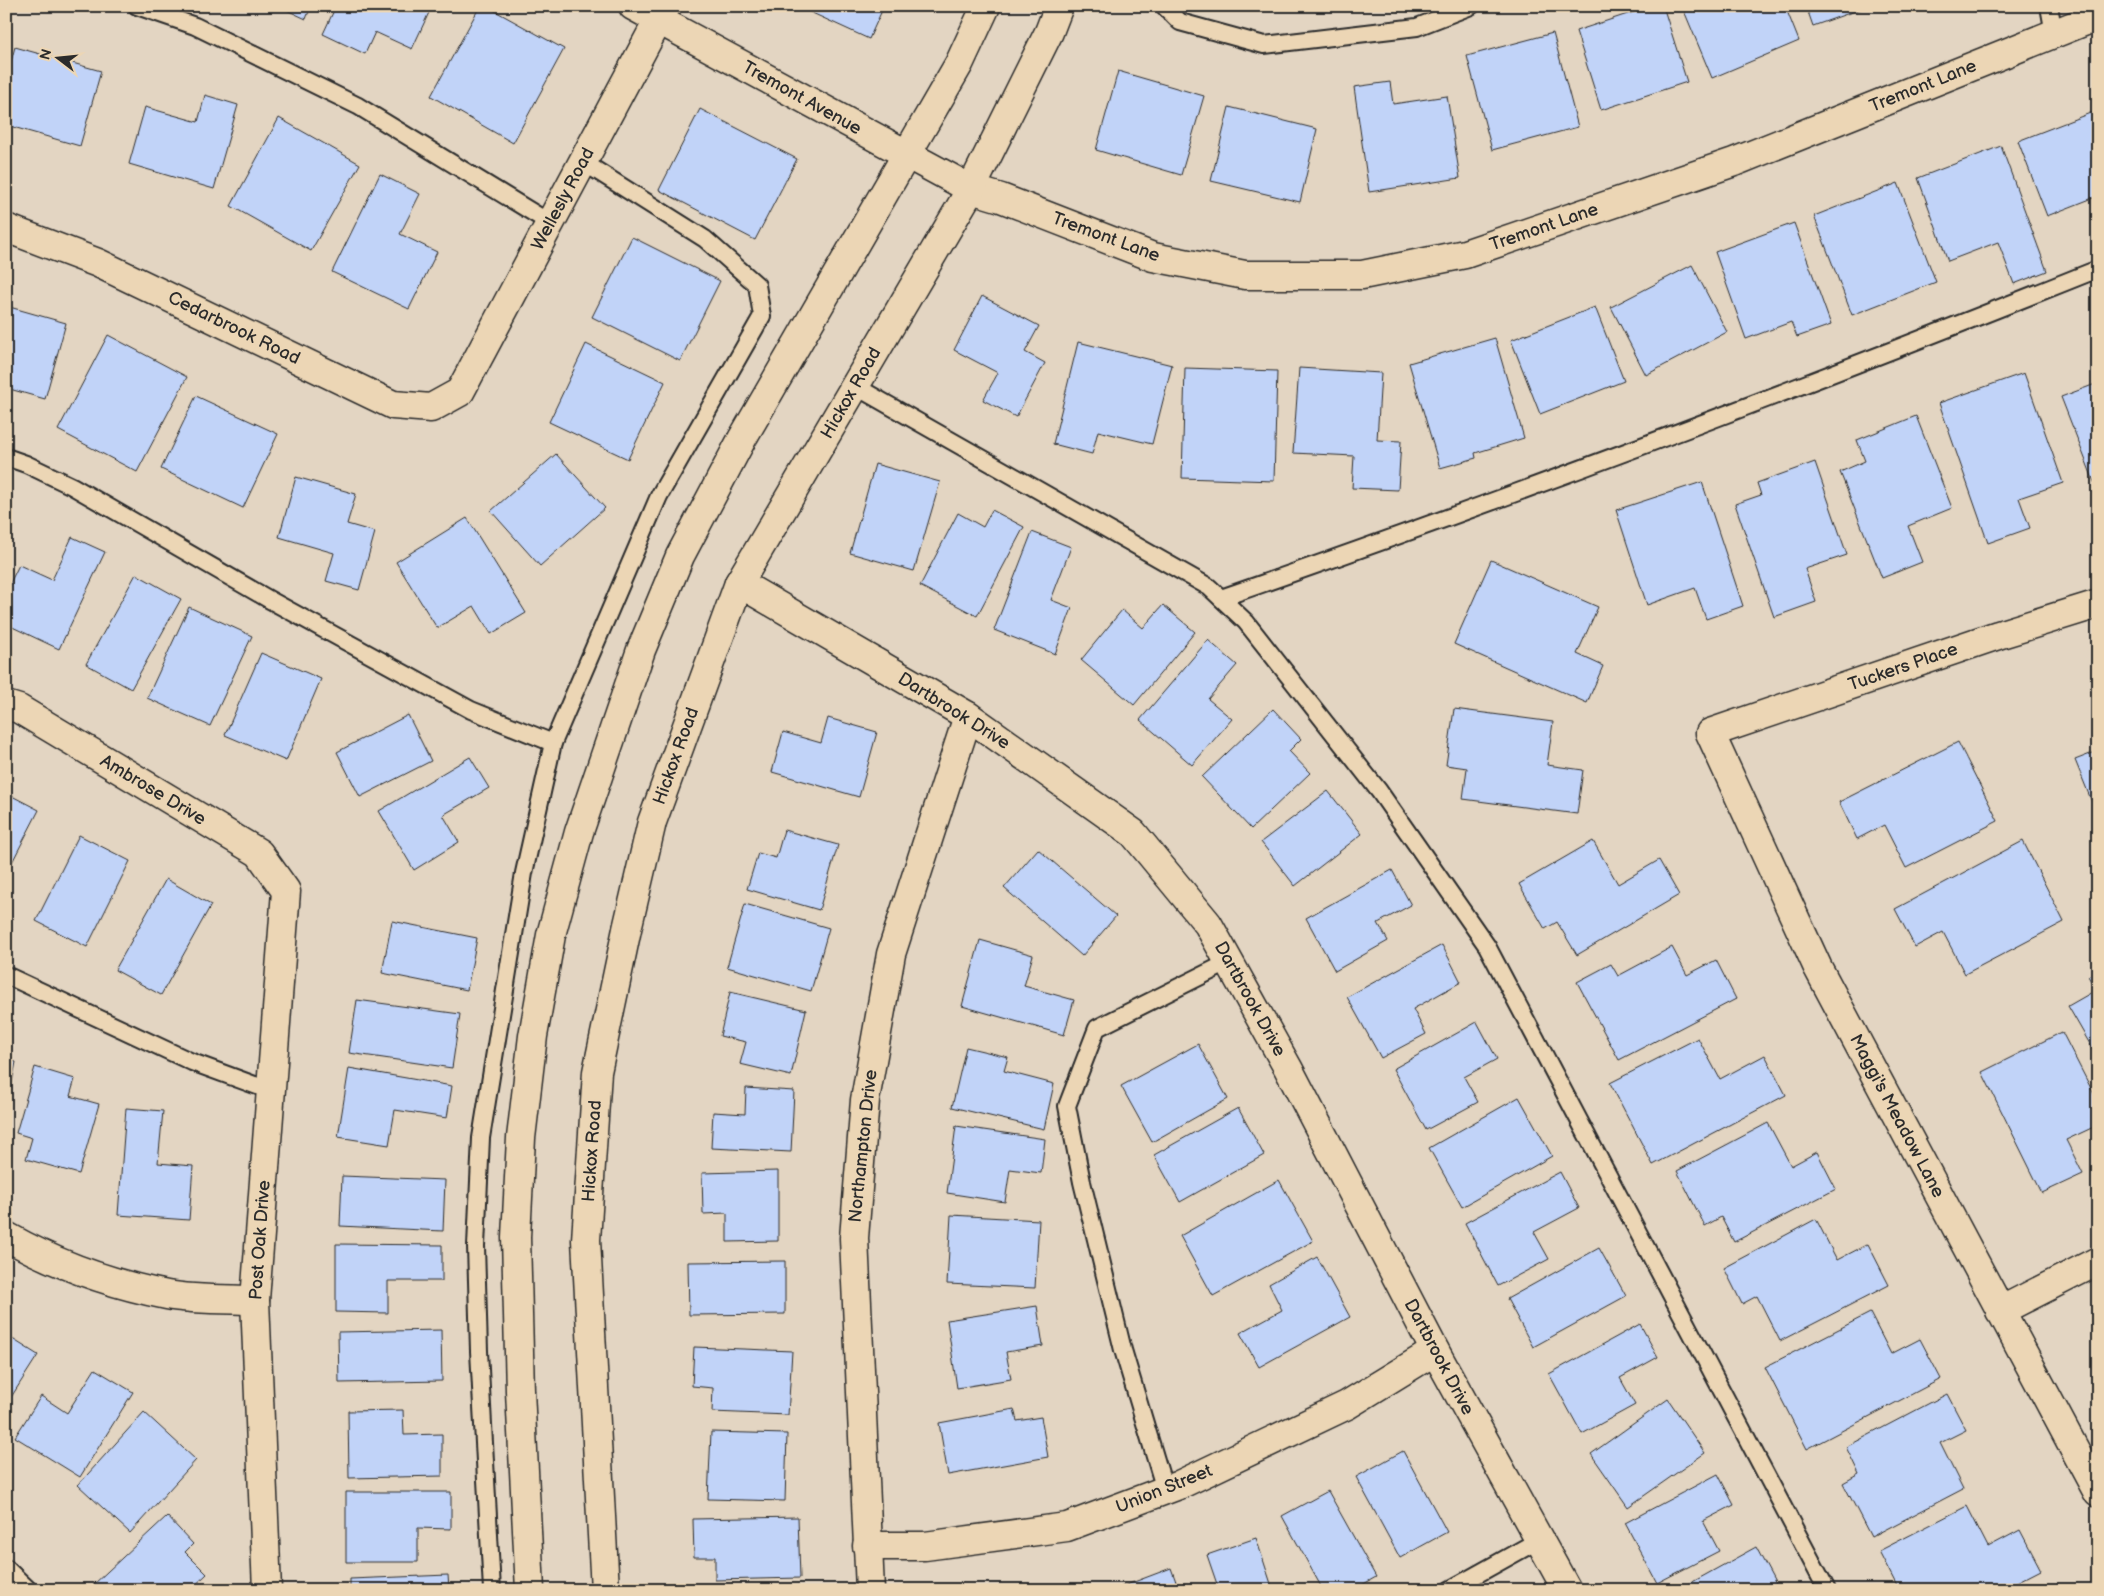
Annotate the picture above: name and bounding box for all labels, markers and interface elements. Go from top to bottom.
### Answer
north arrow [32,32,82,82]
text: N [36,47,56,62]
street label: Tremont Lane [1867,55,1980,117]
street label: Tremont Avenue [739,57,865,140]
street label: Wellesly Road [527,144,599,254]
street label: Tremont Lane [1487,199,1601,255]
street label: Tremont Lane [1049,208,1163,266]
street label: Cedarbrook Road [165,287,303,369]
street label: Hickox Road [816,344,886,442]
street label: Tuckers Place [1846,638,1961,696]
street label: Dartbrook Drive [894,668,1014,754]
street label: Hickox Road [649,705,703,807]
street label: Ambrose Drive [96,750,210,830]
street label: Dartbrook Drive [1210,938,1290,1060]
street label: Maggi's Meadow Lane [1845,1031,1949,1202]
street label: Northampton Drive [845,1068,882,1224]
street label: Hickox Road [578,1099,606,1203]
street label: Post Oak Drive [245,1179,275,1300]
street label: Dartbrook Drive [1400,1296,1478,1419]
street label: Union Street [1113,1460,1216,1518]

